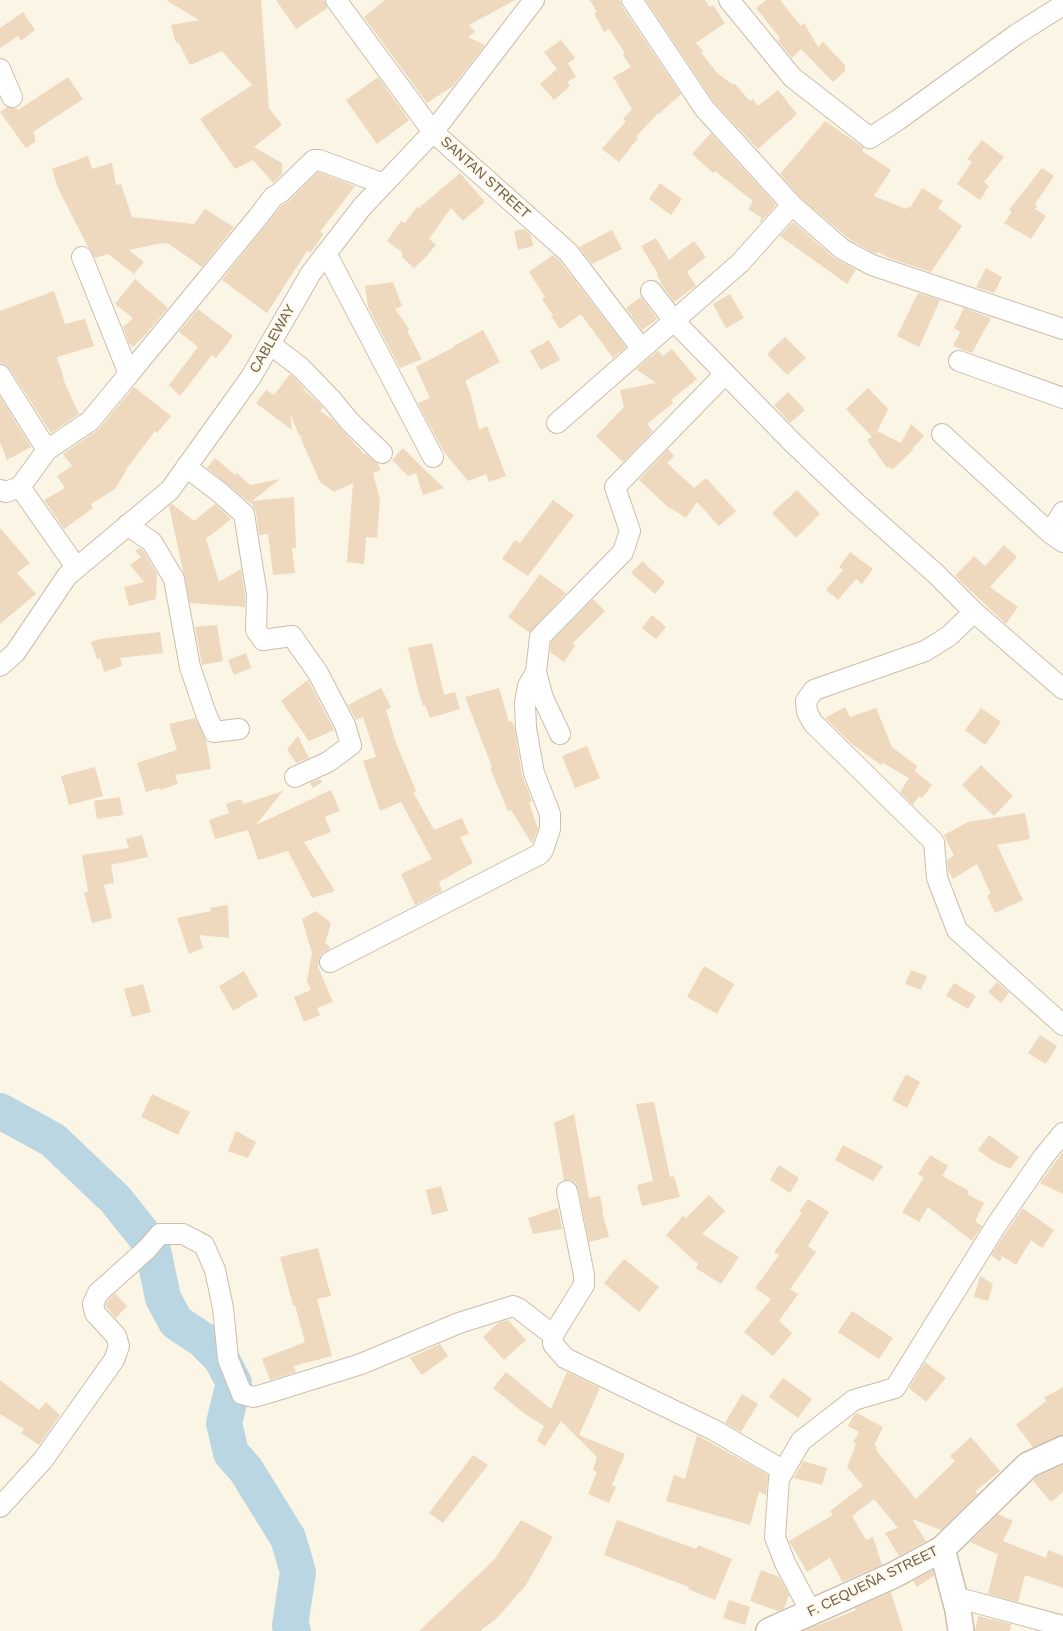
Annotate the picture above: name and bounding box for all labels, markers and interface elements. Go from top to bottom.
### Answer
street label: SANTAN STREET [437,133,533,223]
street label: CABLEWAY [247,302,299,376]
street label: F. CEQUEÑA STREET [805,1543,941,1621]

